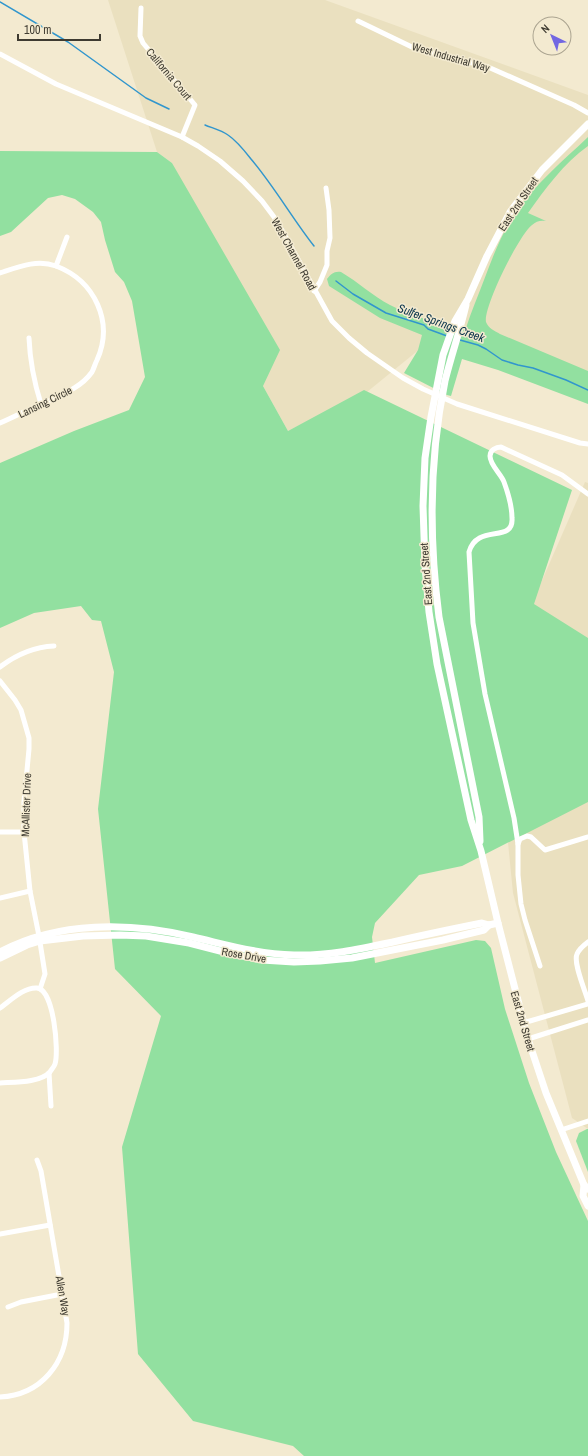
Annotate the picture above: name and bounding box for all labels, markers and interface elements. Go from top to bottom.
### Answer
scale bar [18,16,100,42]
north arrow [532,16,572,56]
text: N [538,21,552,36]
text: 100 m [24,22,51,38]
street label: West Industrial Way [411,39,492,75]
street label: California Court [143,45,195,103]
street label: East 2nd Street [495,174,541,234]
street label: West Channel Road [268,215,320,293]
water label: Sulfer Springs Creek [395,300,488,347]
street label: Lansing Circle [16,383,74,421]
street label: East 2nd Street [417,542,435,606]
street label: McAllister Drive [18,773,34,837]
street label: Rose Drive [221,944,267,966]
street label: East 2nd Street [508,989,538,1053]
street label: Allen Way [52,1274,73,1318]

